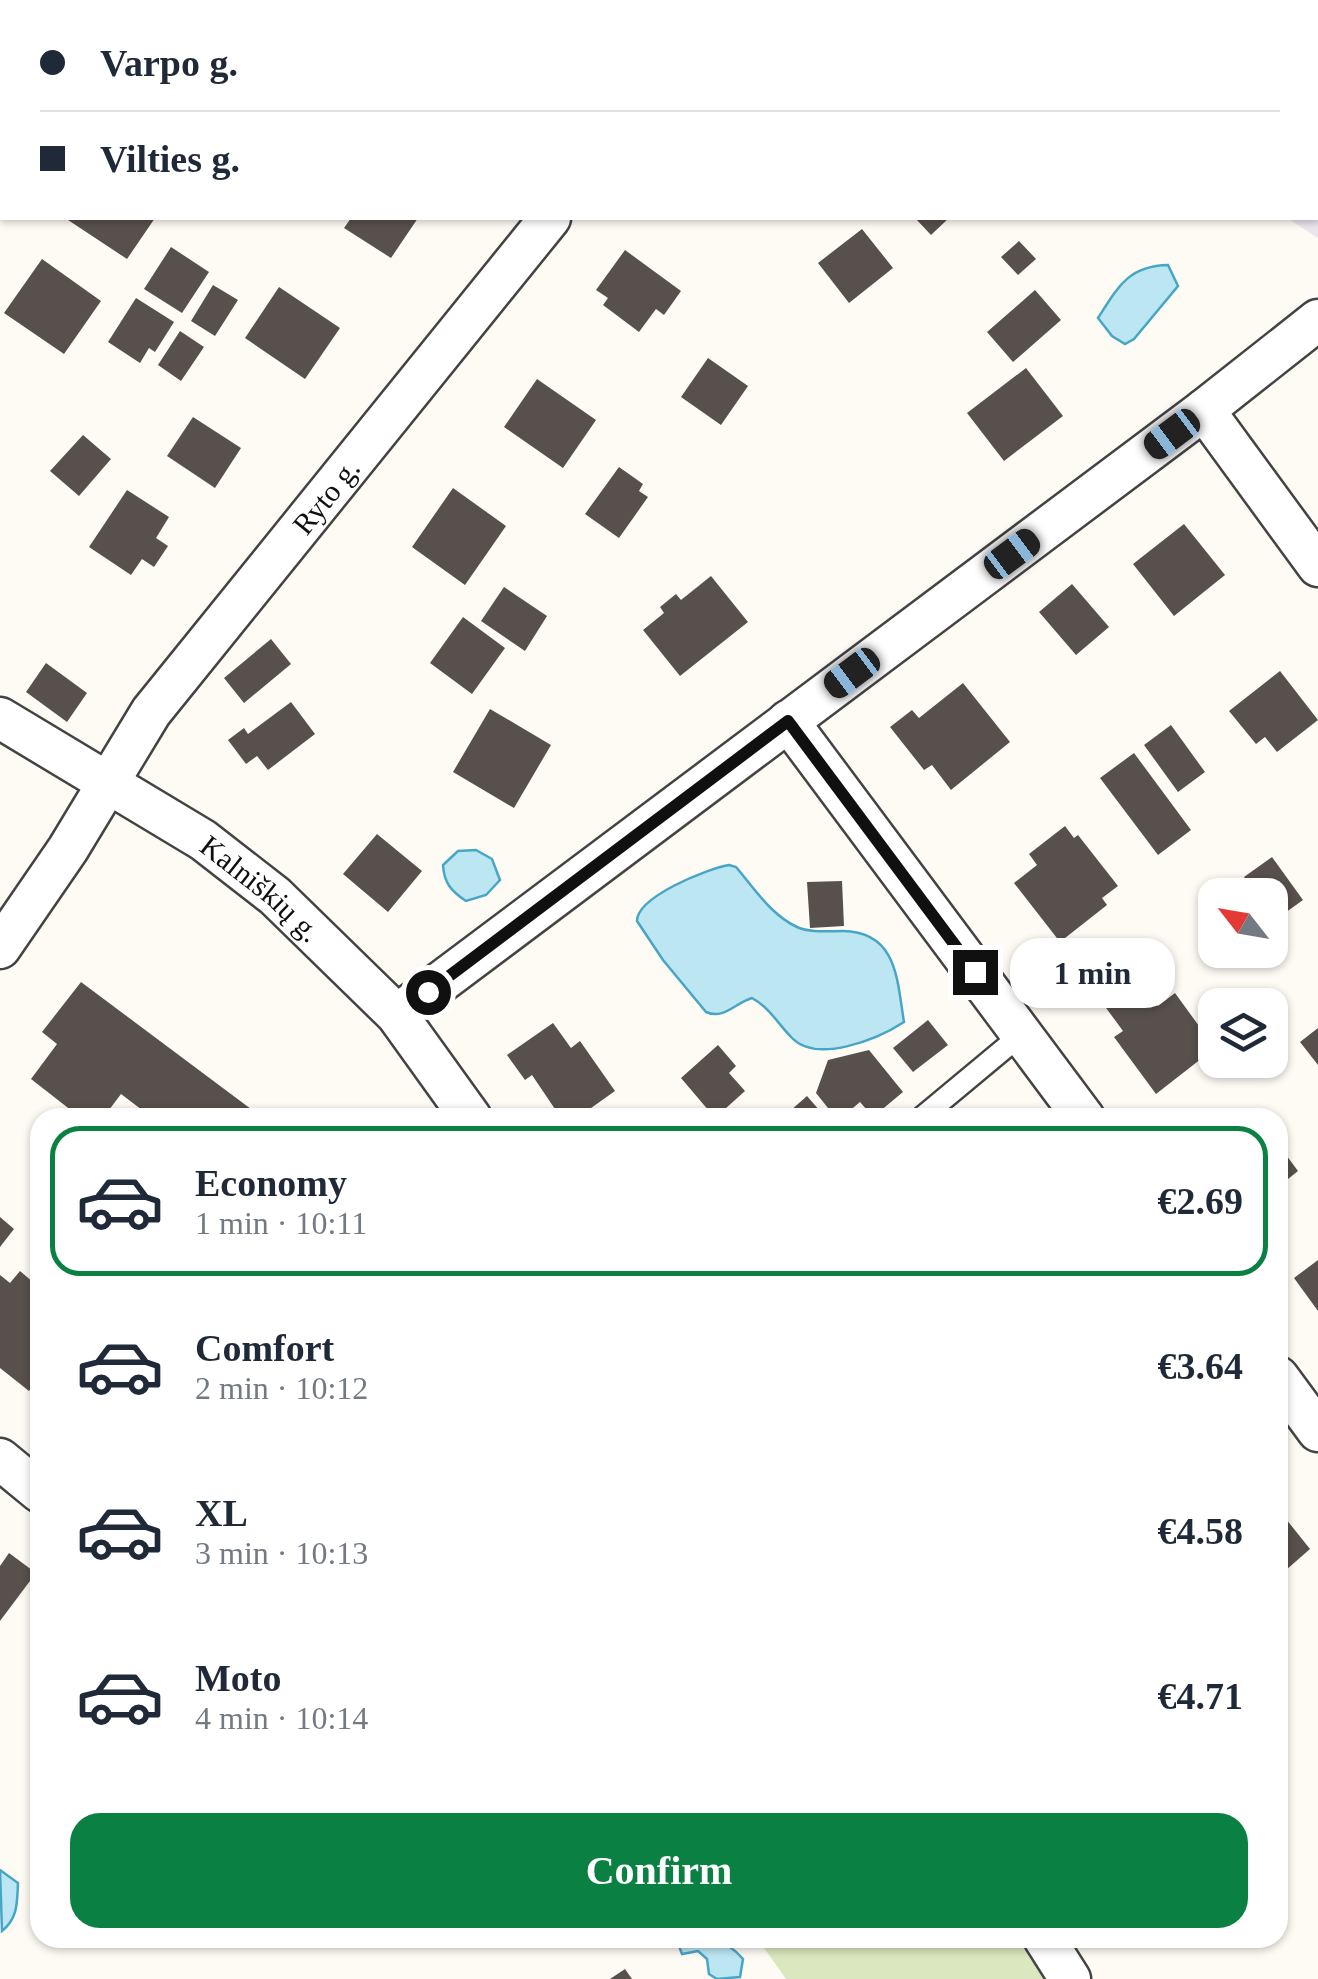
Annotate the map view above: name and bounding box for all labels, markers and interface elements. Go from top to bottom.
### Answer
text: Varpo g. [100,42,238,84]
text: Vilties g. [100,138,240,180]
car [1139,404,1205,464]
street label: Ryto g. [285,452,366,540]
car [979,524,1045,584]
car [819,643,885,703]
street label: Kalniškių g. [194,828,328,948]
north arrow [1198,878,1288,968]
map controls [1198,878,1288,1078]
callout: 1 min [1010,937,1175,1007]
route end [953,950,998,995]
text: 1 min [1054,955,1131,991]
route start [406,970,451,1015]
button: layers [1198,988,1288,1078]
icon: car [75,1156,165,1246]
text: Economy [195,1162,347,1204]
text: €2.69 [1158,1180,1243,1222]
text: 1 min · 10:11 [195,1205,367,1241]
icon: car [75,1321,165,1411]
text: Comfort [195,1327,334,1369]
text: €3.64 [1158,1345,1243,1387]
text: 2 min · 10:12 [195,1370,368,1406]
icon: car [75,1486,165,1576]
text: XL [195,1492,248,1534]
text: €4.58 [1158,1510,1243,1552]
text: 3 min · 10:13 [195,1535,368,1571]
icon: car [75,1651,165,1741]
text: Moto [195,1657,282,1699]
text: €4.71 [1158,1675,1243,1717]
text: 4 min · 10:14 [195,1700,368,1736]
button: Confirm [70,1813,1248,1928]

